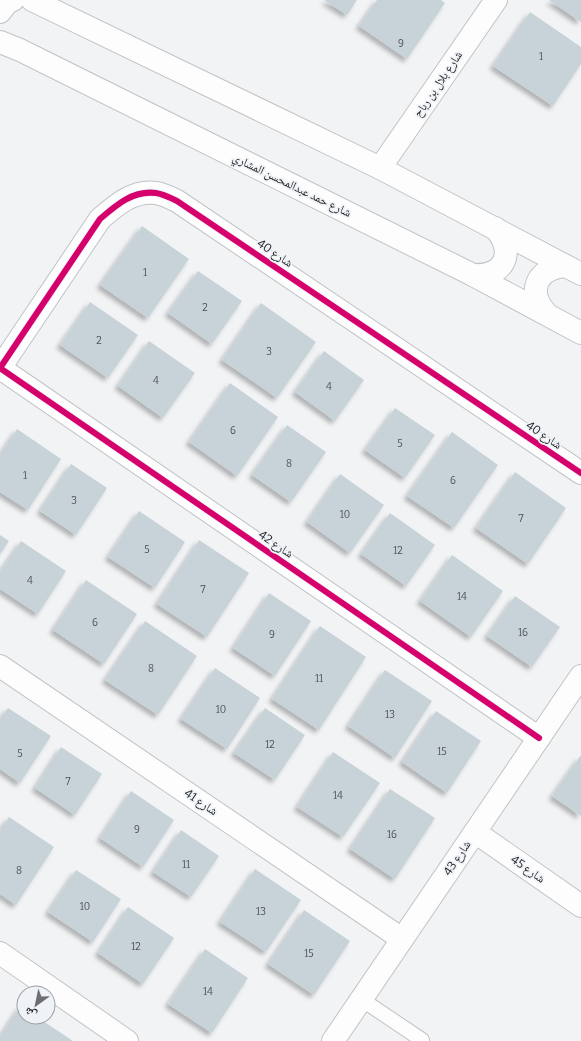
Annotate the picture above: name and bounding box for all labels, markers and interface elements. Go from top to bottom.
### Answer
house number: 9 [398,38,404,50]
street label: شارع بلال بن رباح [411,48,466,120]
house number: 1 [539,51,543,63]
street label: شارع حمد عبدالمحسن المشاري [229,150,354,223]
street label: شارع 40 [254,236,296,271]
house number: 1 [143,267,147,279]
house number: 2 [202,302,208,314]
house number: 2 [96,335,102,347]
house number: 3 [266,346,272,358]
house number: 4 [153,375,159,387]
house number: 4 [326,381,332,393]
street label: شارع 40 [523,418,565,453]
house number: 6 [230,425,236,437]
house number: 5 [397,438,403,450]
house number: 8 [286,458,292,470]
house number: 1 [23,470,27,482]
house number: 6 [450,475,456,487]
house number: 3 [71,495,77,507]
house number: 10 [340,509,350,521]
house number: 7 [518,513,524,525]
street label: شارع 42 [255,527,296,562]
house number: 5 [144,544,150,556]
house number: 12 [393,545,403,557]
house number: 4 [27,575,33,587]
house number: 7 [200,584,206,596]
house number: 14 [457,591,467,603]
house number: 6 [92,617,98,629]
house number: 16 [518,627,528,639]
house number: 9 [269,629,275,641]
house number: 8 [148,663,154,675]
house number: 11 [315,673,323,685]
house number: 10 [216,704,226,716]
house number: 13 [385,709,395,721]
house number: 12 [265,739,275,751]
house number: 15 [437,746,447,758]
house number: 5 [17,748,23,760]
house number: 7 [65,776,71,788]
street label: شارع 41 [181,786,220,819]
house number: 14 [333,790,343,802]
house number: 9 [134,824,140,836]
house number: 16 [387,829,397,841]
street label: شارع 43 [440,838,475,879]
street label: شارع 45 [508,852,548,887]
house number: 11 [182,859,190,871]
house number: 8 [16,865,22,877]
house number: 10 [80,901,90,913]
house number: 13 [256,906,266,918]
house number: 12 [131,941,141,953]
house number: 15 [304,948,314,960]
north arrow [16,985,56,1025]
house number: 14 [203,986,213,998]
text: ش [22,1003,40,1022]

